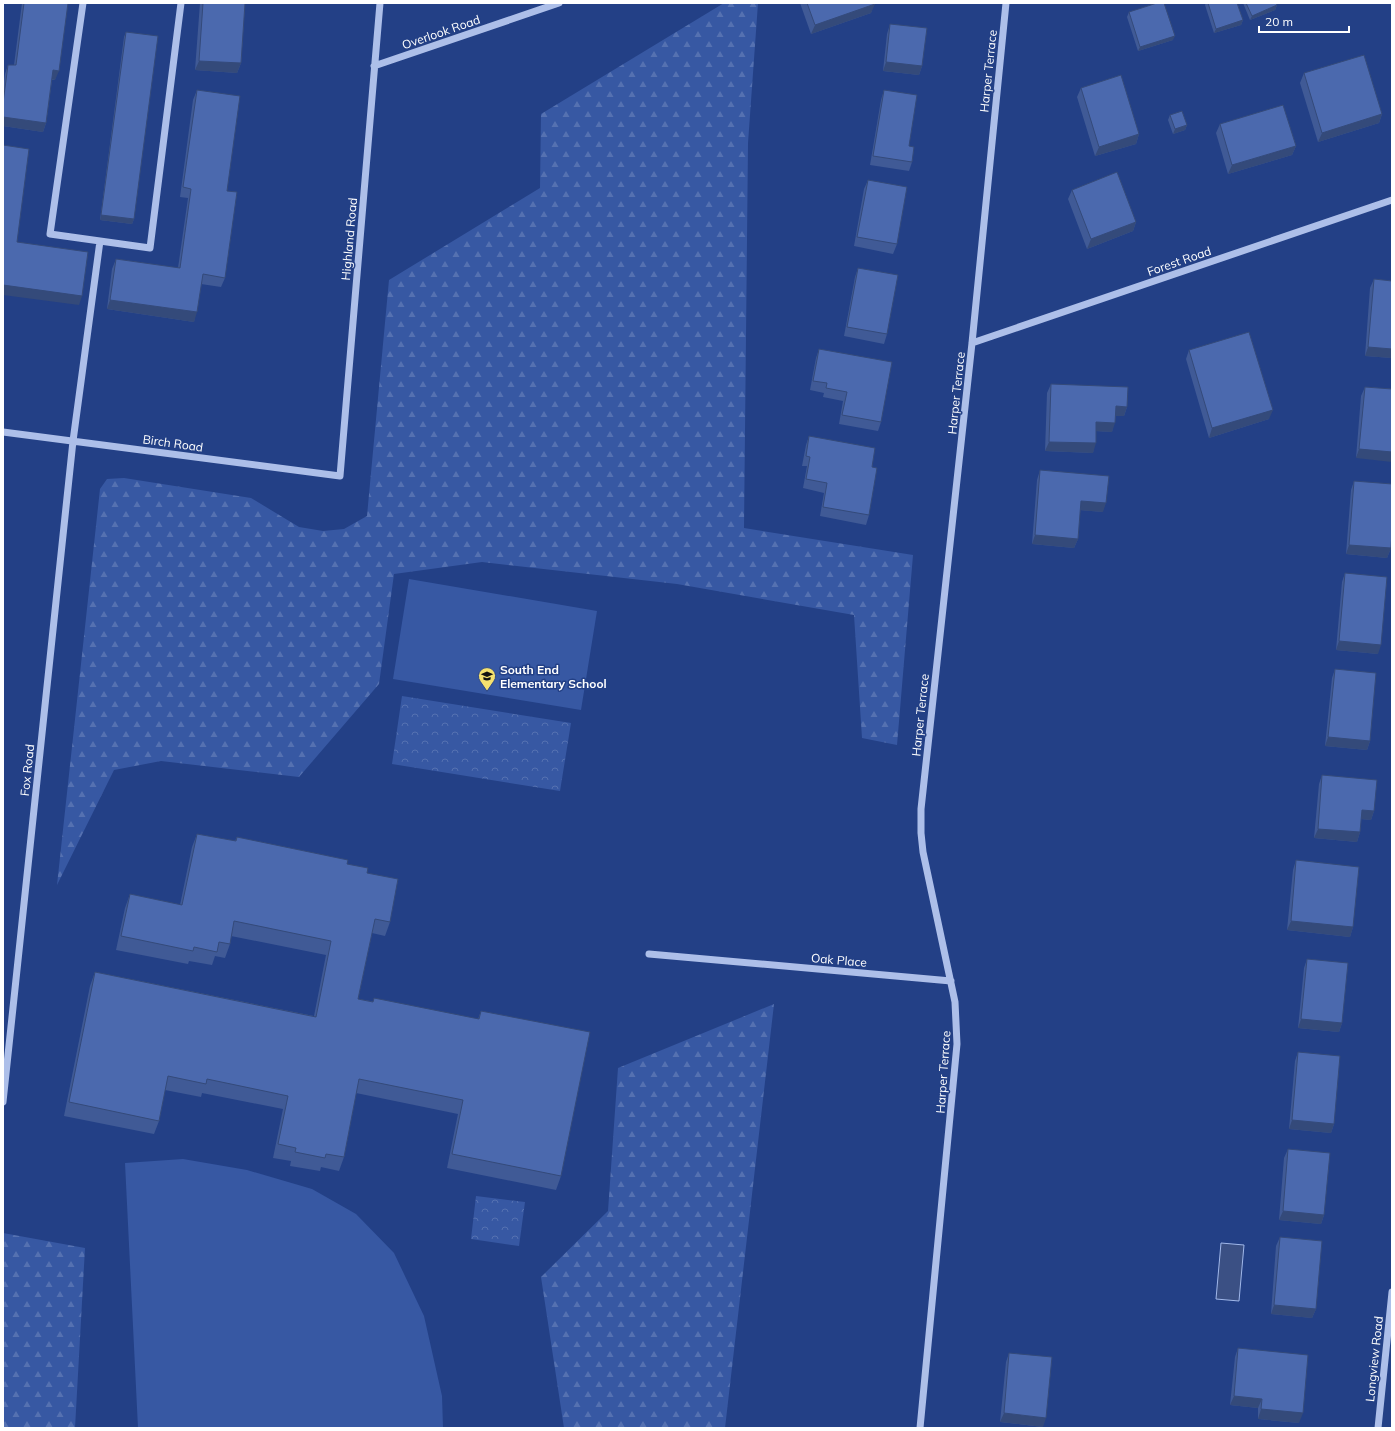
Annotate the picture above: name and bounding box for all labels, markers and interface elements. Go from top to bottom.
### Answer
scale bar [1259,8,1349,34]
street label: Overlook Road [400,12,482,52]
text: 20 m [1265,14,1293,29]
street label: Harper Terrace [976,29,1000,113]
street label: Highland Road [338,197,360,281]
street label: Forest Road [1145,243,1213,279]
street label: Harper Terrace [944,351,968,435]
street label: Birch Road [142,431,204,455]
place label: South End Elementary School [500,662,607,691]
school or university icon: South End Elementary School [477,666,497,691]
street label: Harper Terrace [908,673,932,757]
street label: Fox Road [17,743,37,797]
street label: Oak Place [810,950,868,970]
street label: Harper Terrace [933,1030,953,1114]
street label: Longview Road [1362,1315,1386,1403]

